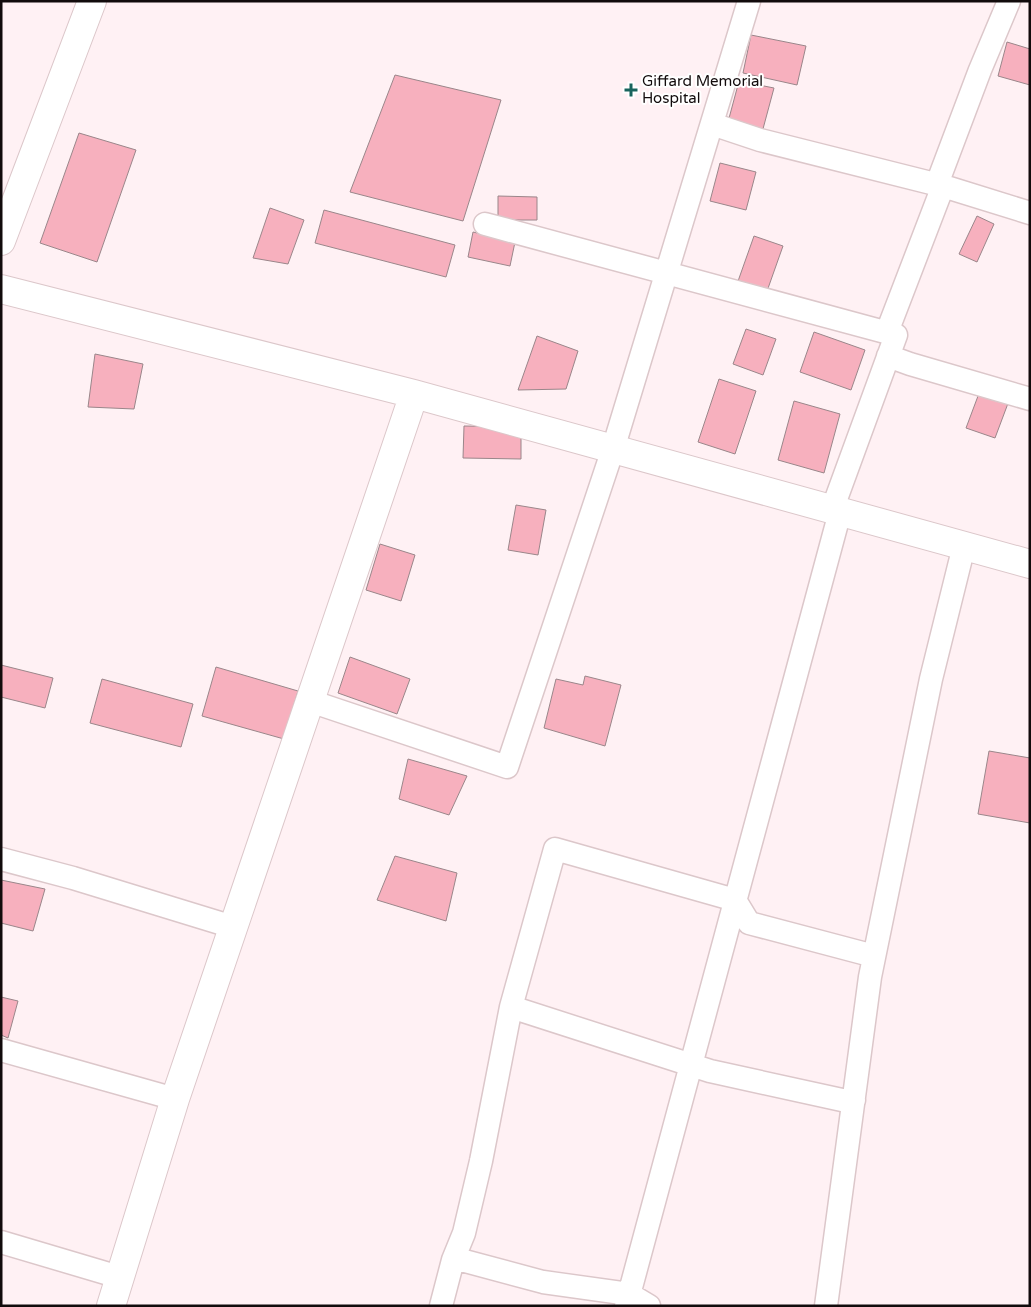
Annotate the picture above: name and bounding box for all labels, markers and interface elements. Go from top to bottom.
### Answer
place label: Giffard Memorial Hospital [642,72,763,107]
marker: Giffard Memorial Hospital [624,83,638,97]

